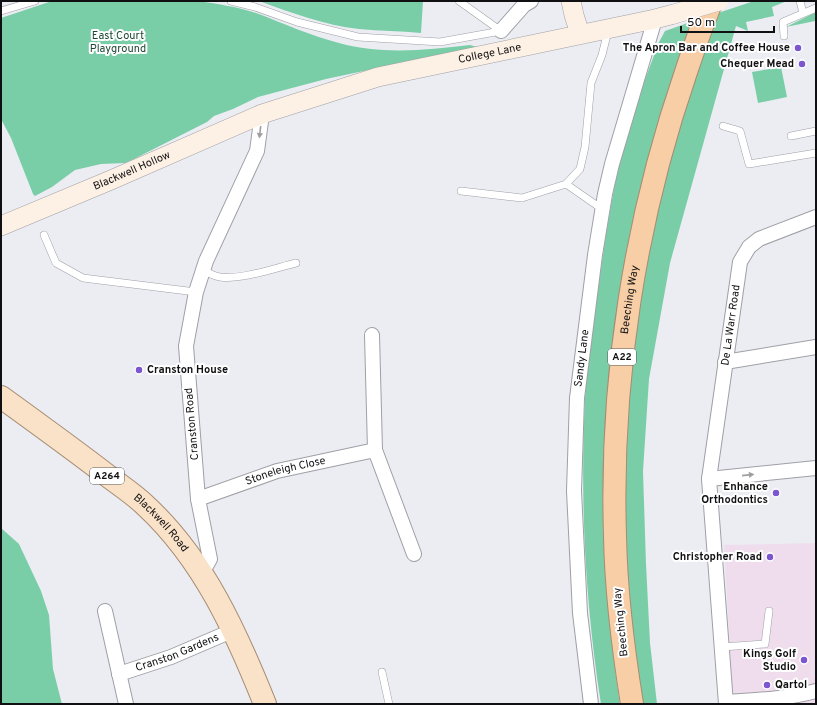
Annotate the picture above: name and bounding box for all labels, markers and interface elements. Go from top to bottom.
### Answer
scale bar [681,8,774,34]
text: 50 m [687,15,715,31]
park label: East Court Playground [90,29,146,56]
street label: College Lane [457,40,523,67]
place label: The Apron Bar and Coffee House [623,41,790,55]
marker: The Apron Bar and Coffee House [793,43,803,53]
place label: Chequer Mead [720,57,794,71]
marker: Chequer Mead [797,59,807,69]
one-way arrow [257,126,263,138]
street label: Blackwell Hollow [91,148,173,194]
street label: Beeching Way [618,264,642,335]
street label: De La Warr Road [718,284,744,367]
street label: Sandy Lane [571,329,593,388]
road number: A22 [608,349,636,365]
place label: Cranston House [147,363,228,377]
marker: Cranston House [134,365,144,375]
street label: Cranston Road [182,387,202,461]
street label: Stoneleigh Close [243,454,327,489]
road number: A264 [90,468,124,484]
one-way arrow [742,472,754,478]
place label: Enhance Orthodontics [701,480,768,507]
marker: Enhance Orthodontics [771,488,781,498]
street label: Blackwell Road [130,491,191,555]
place label: Christopher Road [673,550,762,564]
marker: Christopher Road [765,552,775,562]
street label: Beeching Way [610,587,632,657]
street label: Cranston Gardens [134,630,221,675]
place label: Kings Golf Studio [743,647,796,674]
marker: Kings Golf Studio [799,655,809,665]
place label: Qartol [775,678,807,692]
marker: Qartol [762,680,772,690]

